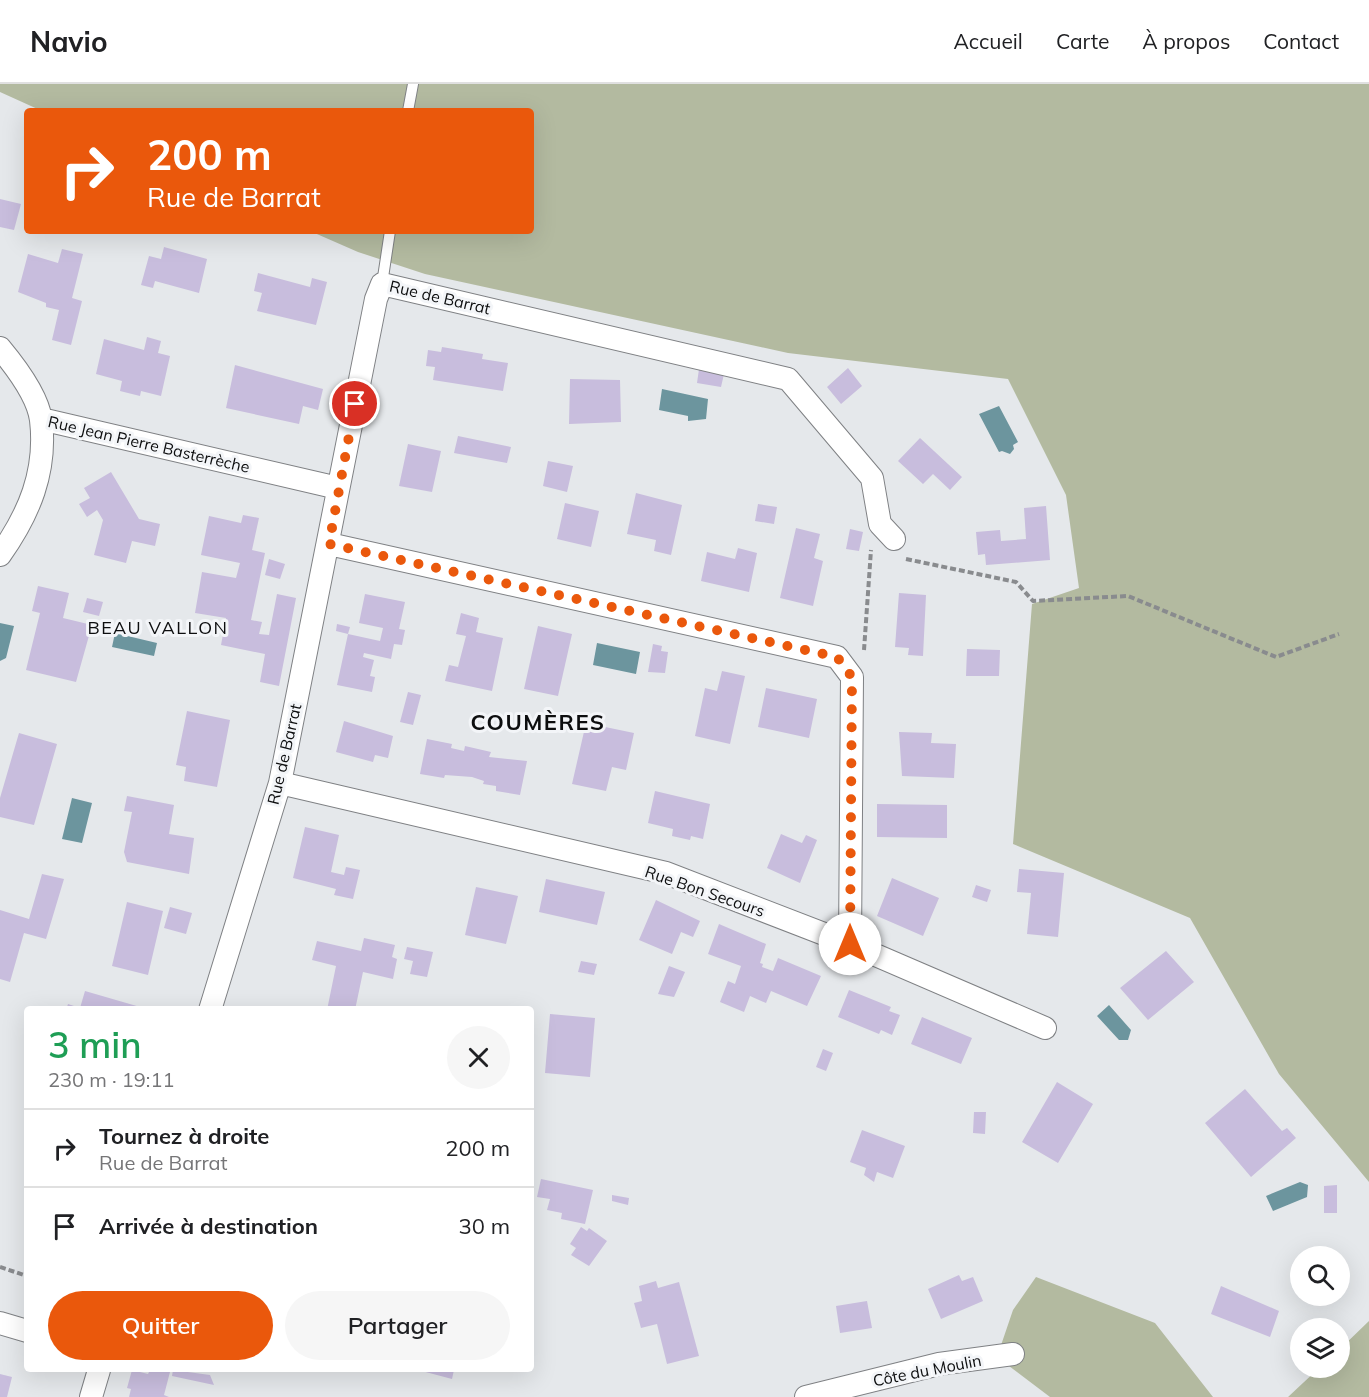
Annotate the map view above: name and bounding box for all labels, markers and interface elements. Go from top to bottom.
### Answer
text: Navio [30,24,107,59]
text: Accueil [953,28,1023,54]
text: Carte [1056,28,1109,54]
text: À propos [1142,28,1230,54]
text: Contact [1263,28,1339,54]
text: 200 m [147,128,272,181]
icon: right [48,132,126,210]
text: Rue de Barrat [147,180,321,214]
street label: Rue de Barrat [388,276,493,318]
pin [329,378,380,429]
icon: arrive [338,387,371,420]
street label: Rue Jean Pierre Basterrèche [46,411,252,477]
district label: BEAU VALLON [87,616,229,639]
street label: Rue de Barrat [263,701,305,806]
district label: COUMÈRES [471,708,605,736]
street label: Rue Bon Secours [643,861,768,921]
position arrow [818,912,882,976]
text: 3 min [48,1022,142,1067]
button: close [447,1026,510,1089]
text: 230 m · 19:11 [48,1067,174,1092]
text: Tournez à droite [99,1122,269,1150]
icon: right [48,1132,81,1165]
text: 200 m [445,1134,510,1162]
text: Rue de Barrat [99,1150,228,1175]
icon: arrive [48,1210,81,1243]
text: Arrivée à destination [99,1212,318,1240]
text: 30 m [459,1212,510,1240]
map controls [1290,1246,1350,1378]
button: search [1290,1246,1350,1306]
button: Quitter [48,1291,273,1360]
button: Partager [285,1291,510,1360]
button: layers [1290,1318,1350,1378]
street label: Côte du Moulin [871,1350,983,1390]

